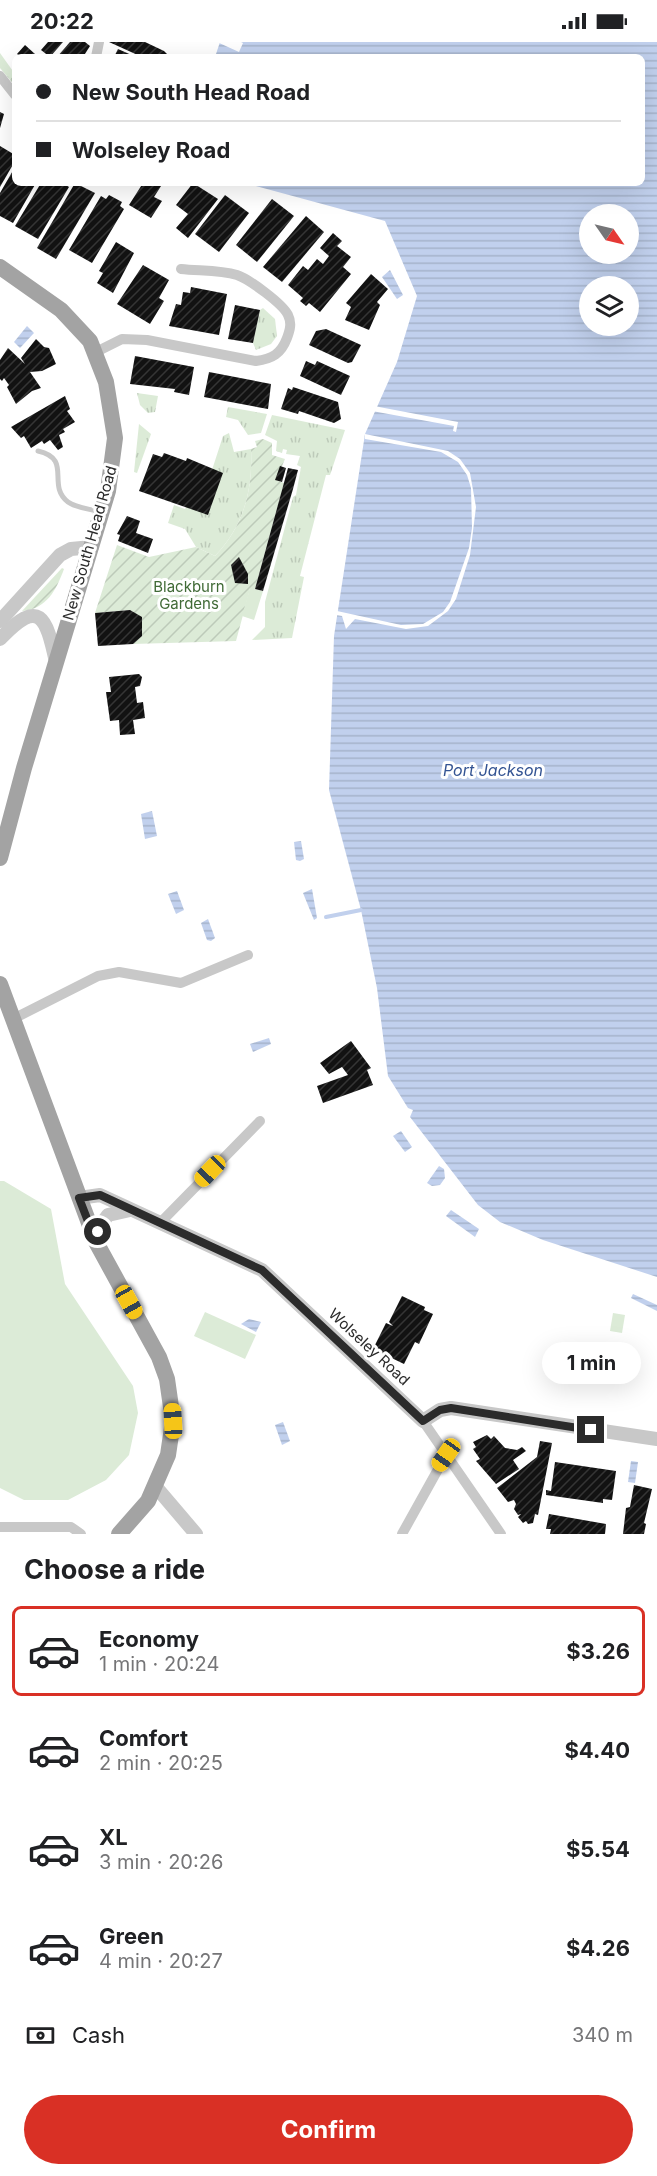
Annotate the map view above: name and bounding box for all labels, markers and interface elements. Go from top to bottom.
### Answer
text: 20:22 [30,8,94,34]
text: New South Head Road [72,79,310,105]
text: Wolseley Road [72,137,230,163]
north arrow [579,204,639,264]
map controls [579,204,639,336]
button: layers [579,276,639,336]
street label: New South Head Road [58,463,121,622]
park label: Blackburn Gardens [153,577,225,613]
water label: Port Jackson [443,760,543,780]
car [191,1152,229,1190]
route start [84,1218,111,1245]
car [112,1282,146,1322]
street label: Wolseley Road [325,1304,414,1389]
callout: 1 min [542,1343,640,1385]
text: 1 min [567,1351,616,1375]
car [163,1403,183,1439]
route end [577,1416,604,1443]
car [428,1435,464,1475]
text: Choose a ride [24,1553,205,1586]
icon: car [27,1624,81,1678]
text: Economy [99,1626,199,1652]
text: $3.26 [566,1638,630,1664]
text: 1 min · 20:24 [99,1652,219,1676]
icon: car [27,1723,81,1777]
text: Comfort [99,1725,188,1751]
text: $4.40 [564,1737,630,1763]
text: 2 min · 20:25 [99,1751,223,1775]
icon: car [27,1822,81,1876]
text: XL [99,1824,128,1850]
text: $5.54 [566,1836,630,1862]
text: 3 min · 20:26 [99,1850,223,1874]
icon: car [27,1921,81,1975]
text: Green [99,1923,164,1949]
text: $4.26 [566,1935,630,1961]
text: 4 min · 20:27 [99,1949,223,1973]
icon: cash [24,2019,57,2052]
text: Cash [72,2022,125,2048]
text: 340 m [572,2023,633,2047]
button: Confirm [24,2095,633,2164]

